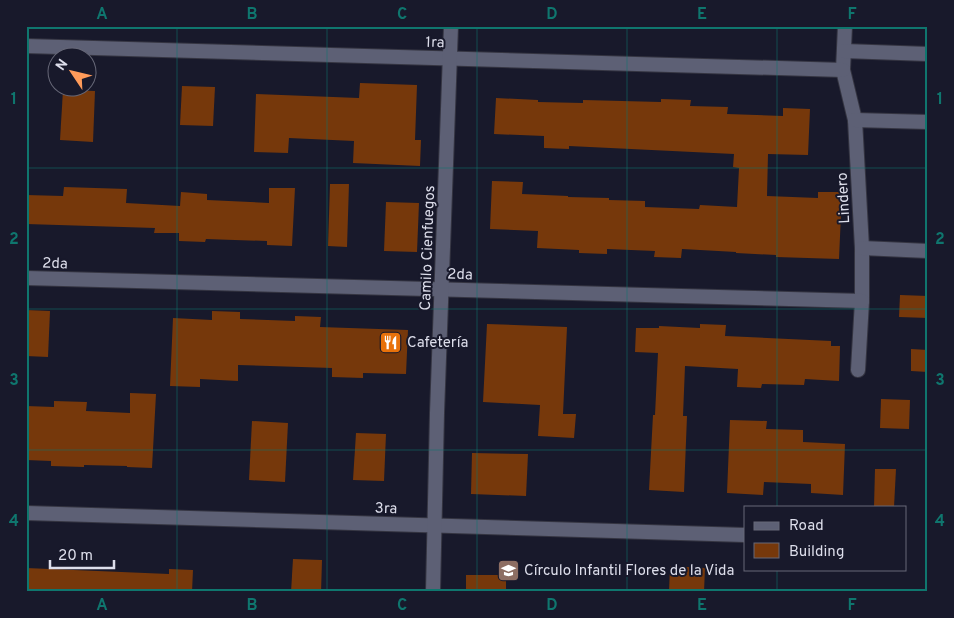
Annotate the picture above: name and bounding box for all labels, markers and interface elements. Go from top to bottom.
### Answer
text: A [96,5,108,25]
text: B [246,5,258,25]
text: C [397,5,407,25]
text: D [546,5,558,25]
text: E [697,5,707,25]
text: F [847,5,857,25]
street label: 1ra [425,34,445,53]
north arrow [48,48,98,98]
text: N [53,56,72,74]
text: 1 [11,90,17,110]
text: 1 [937,90,943,110]
street label: Lindero [834,172,855,224]
street label: Camilo Cienfuegos [417,185,440,311]
text: 2 [9,230,19,250]
text: 2 [935,230,945,250]
street label: 2da [42,255,68,274]
street label: 2da [447,266,473,285]
restaurant icon: Cafetería [379,330,403,354]
place label: Cafetería [407,334,468,353]
text: 3 [9,371,19,391]
text: 3 [935,371,945,391]
street label: 3ra [374,500,398,519]
legend [744,506,906,570]
text: 4 [9,512,19,532]
text: 4 [935,512,945,532]
text: Road [789,517,824,536]
scale bar [50,538,114,570]
text: Building [789,543,844,562]
text: 20 m [58,547,93,566]
school or university icon: Círculo Infantil Flores de la Vida [496,558,520,582]
place label: Círculo Infantil Flores de la Vida [524,562,734,581]
text: A [96,596,108,616]
text: B [246,596,258,616]
text: C [397,596,407,616]
text: D [546,596,558,616]
text: E [697,596,707,616]
text: F [847,596,857,616]

